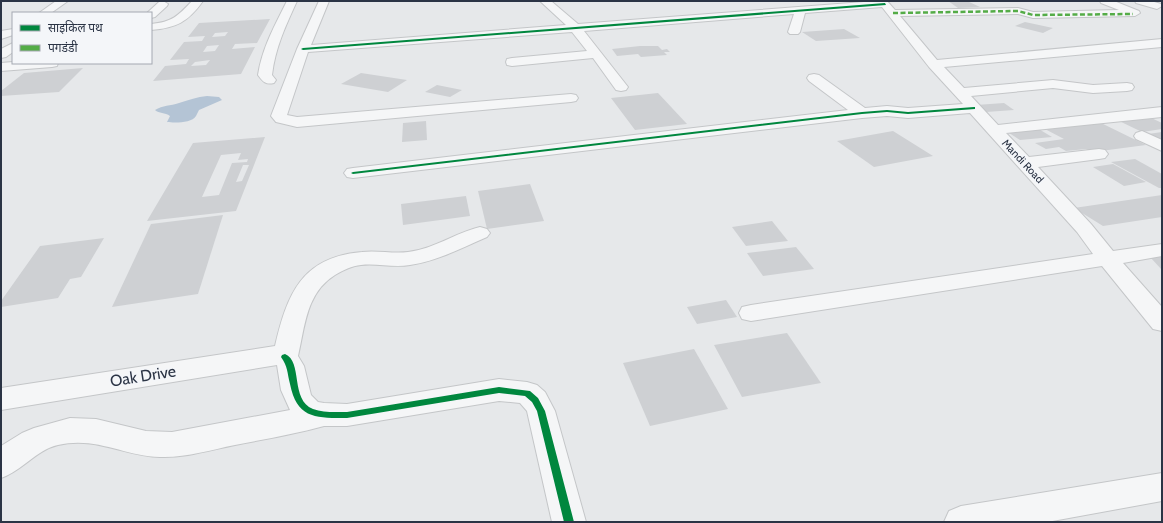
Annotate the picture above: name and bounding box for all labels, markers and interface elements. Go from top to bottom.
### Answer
legend [12,12,152,64]
text: साइकिल पथ [48,20,103,35]
text: पगडंडी [48,40,78,55]
street label: Mandi Road [999,136,1047,186]
street label: Oak Drive [109,361,177,391]

